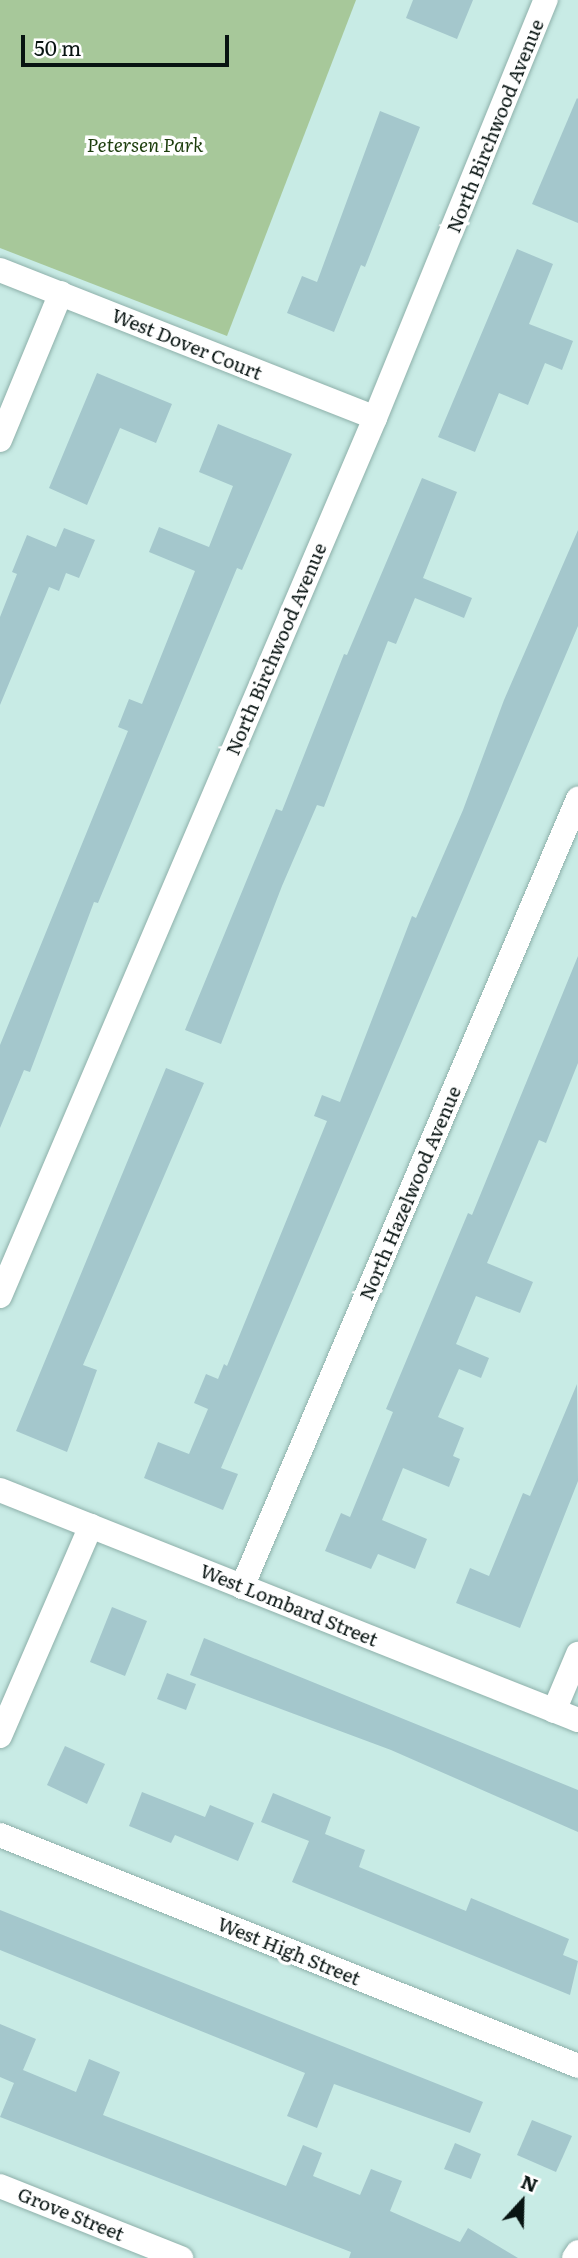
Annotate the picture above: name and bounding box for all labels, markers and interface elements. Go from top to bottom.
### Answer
street label: North Birchwood Avenue [442,16,548,236]
scale bar [24,21,233,65]
text: 50 m [34,31,81,62]
park label: Petersen Park [87,134,203,156]
street label: West Dover Court [108,303,266,385]
street label: North Birchwood Avenue [221,539,331,759]
street label: North Hazelwood Avenue [354,1082,466,1304]
street label: West Lombard Street [197,1559,381,1651]
street label: West High Street [214,1912,364,1990]
north arrow [487,2167,557,2237]
text: N [517,2167,542,2198]
street label: Grove Street [14,2182,128,2246]

